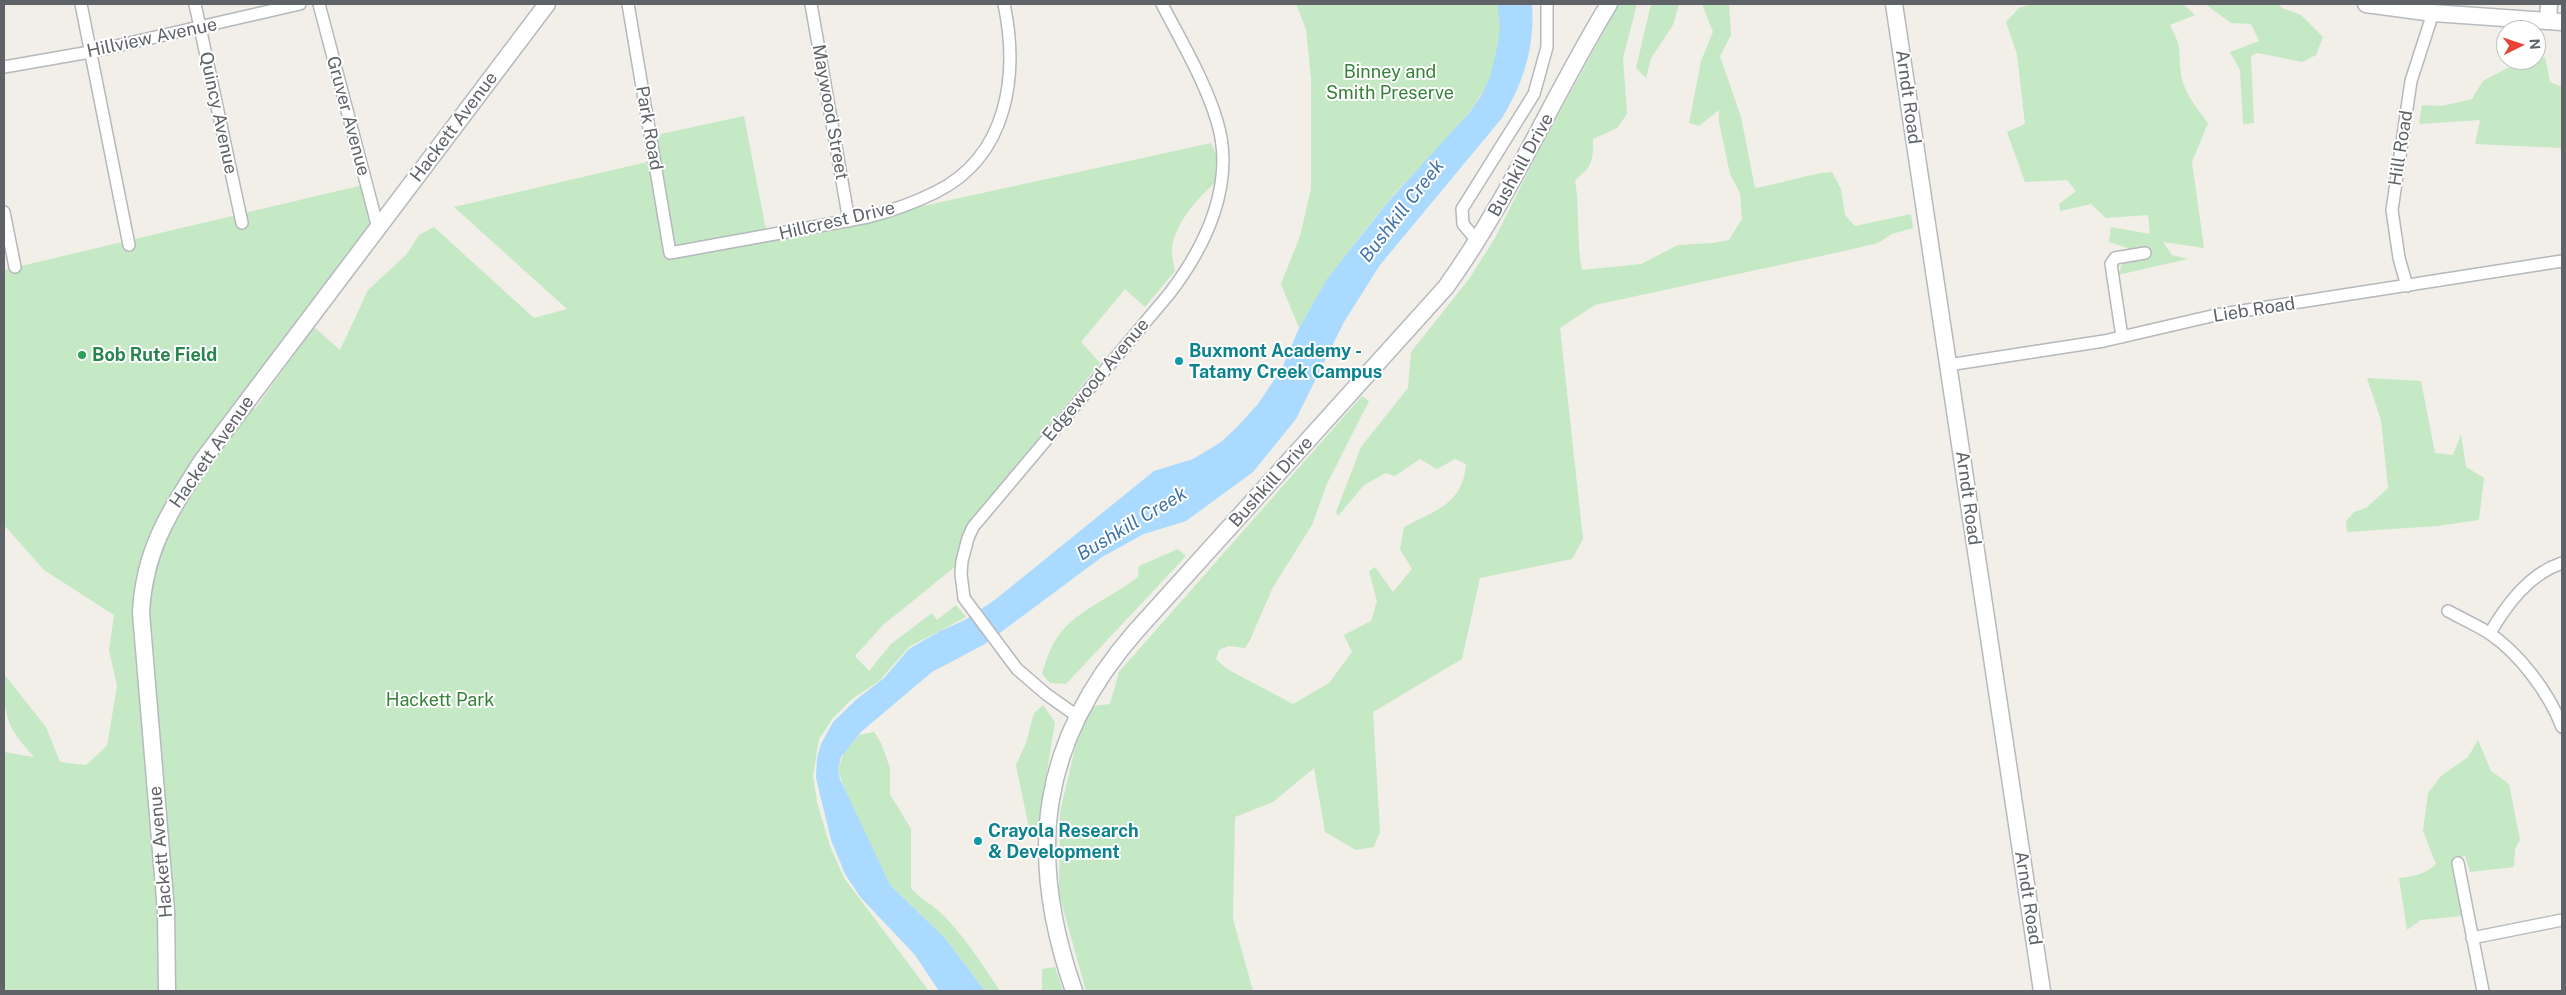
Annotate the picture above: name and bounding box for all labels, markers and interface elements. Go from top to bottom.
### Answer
street label: Hillview Avenue [85,14,219,62]
north arrow [2496,20,2546,70]
text: N [2527,38,2543,50]
street label: Maywood Street [807,43,853,181]
street label: Arndt Road [1891,48,1925,146]
street label: Quincy Avenue [194,50,242,176]
street label: Gruver Avenue [322,54,374,178]
park label: Binney and Smith Preserve [1326,61,1454,104]
street label: Hackett Avenue [406,68,502,186]
street label: Park Road [631,84,667,172]
street label: Hill Road [2384,109,2418,187]
street label: Bushkill Drive [1484,110,1558,220]
water label: Bushkill Creek [1355,155,1449,267]
street label: Hillcrest Drive [777,197,897,245]
street label: Lieb Road [2211,293,2297,327]
street label: Edgewood Avenue [1038,314,1154,446]
place label: Buxmont Academy - Tatamy Creek Campus [1189,340,1382,382]
place label: Bob Rute Field [92,344,217,366]
marker: Bob Rute Field [76,349,88,361]
marker: Buxmont Academy - Tatamy Creek Campus [1173,355,1185,367]
street label: Hackett Avenue [165,392,259,512]
street label: Bushkill Drive [1225,432,1317,532]
street label: Arndt Road [1951,449,1985,547]
water label: Bushkill Creek [1073,482,1191,566]
park label: Hackett Park [386,689,494,711]
street label: Hackett Avenue [144,785,178,919]
place label: Crayola Research & Development [988,820,1139,862]
marker: Crayola Research & Development [972,835,984,847]
street label: Arndt Road [2010,849,2046,947]

